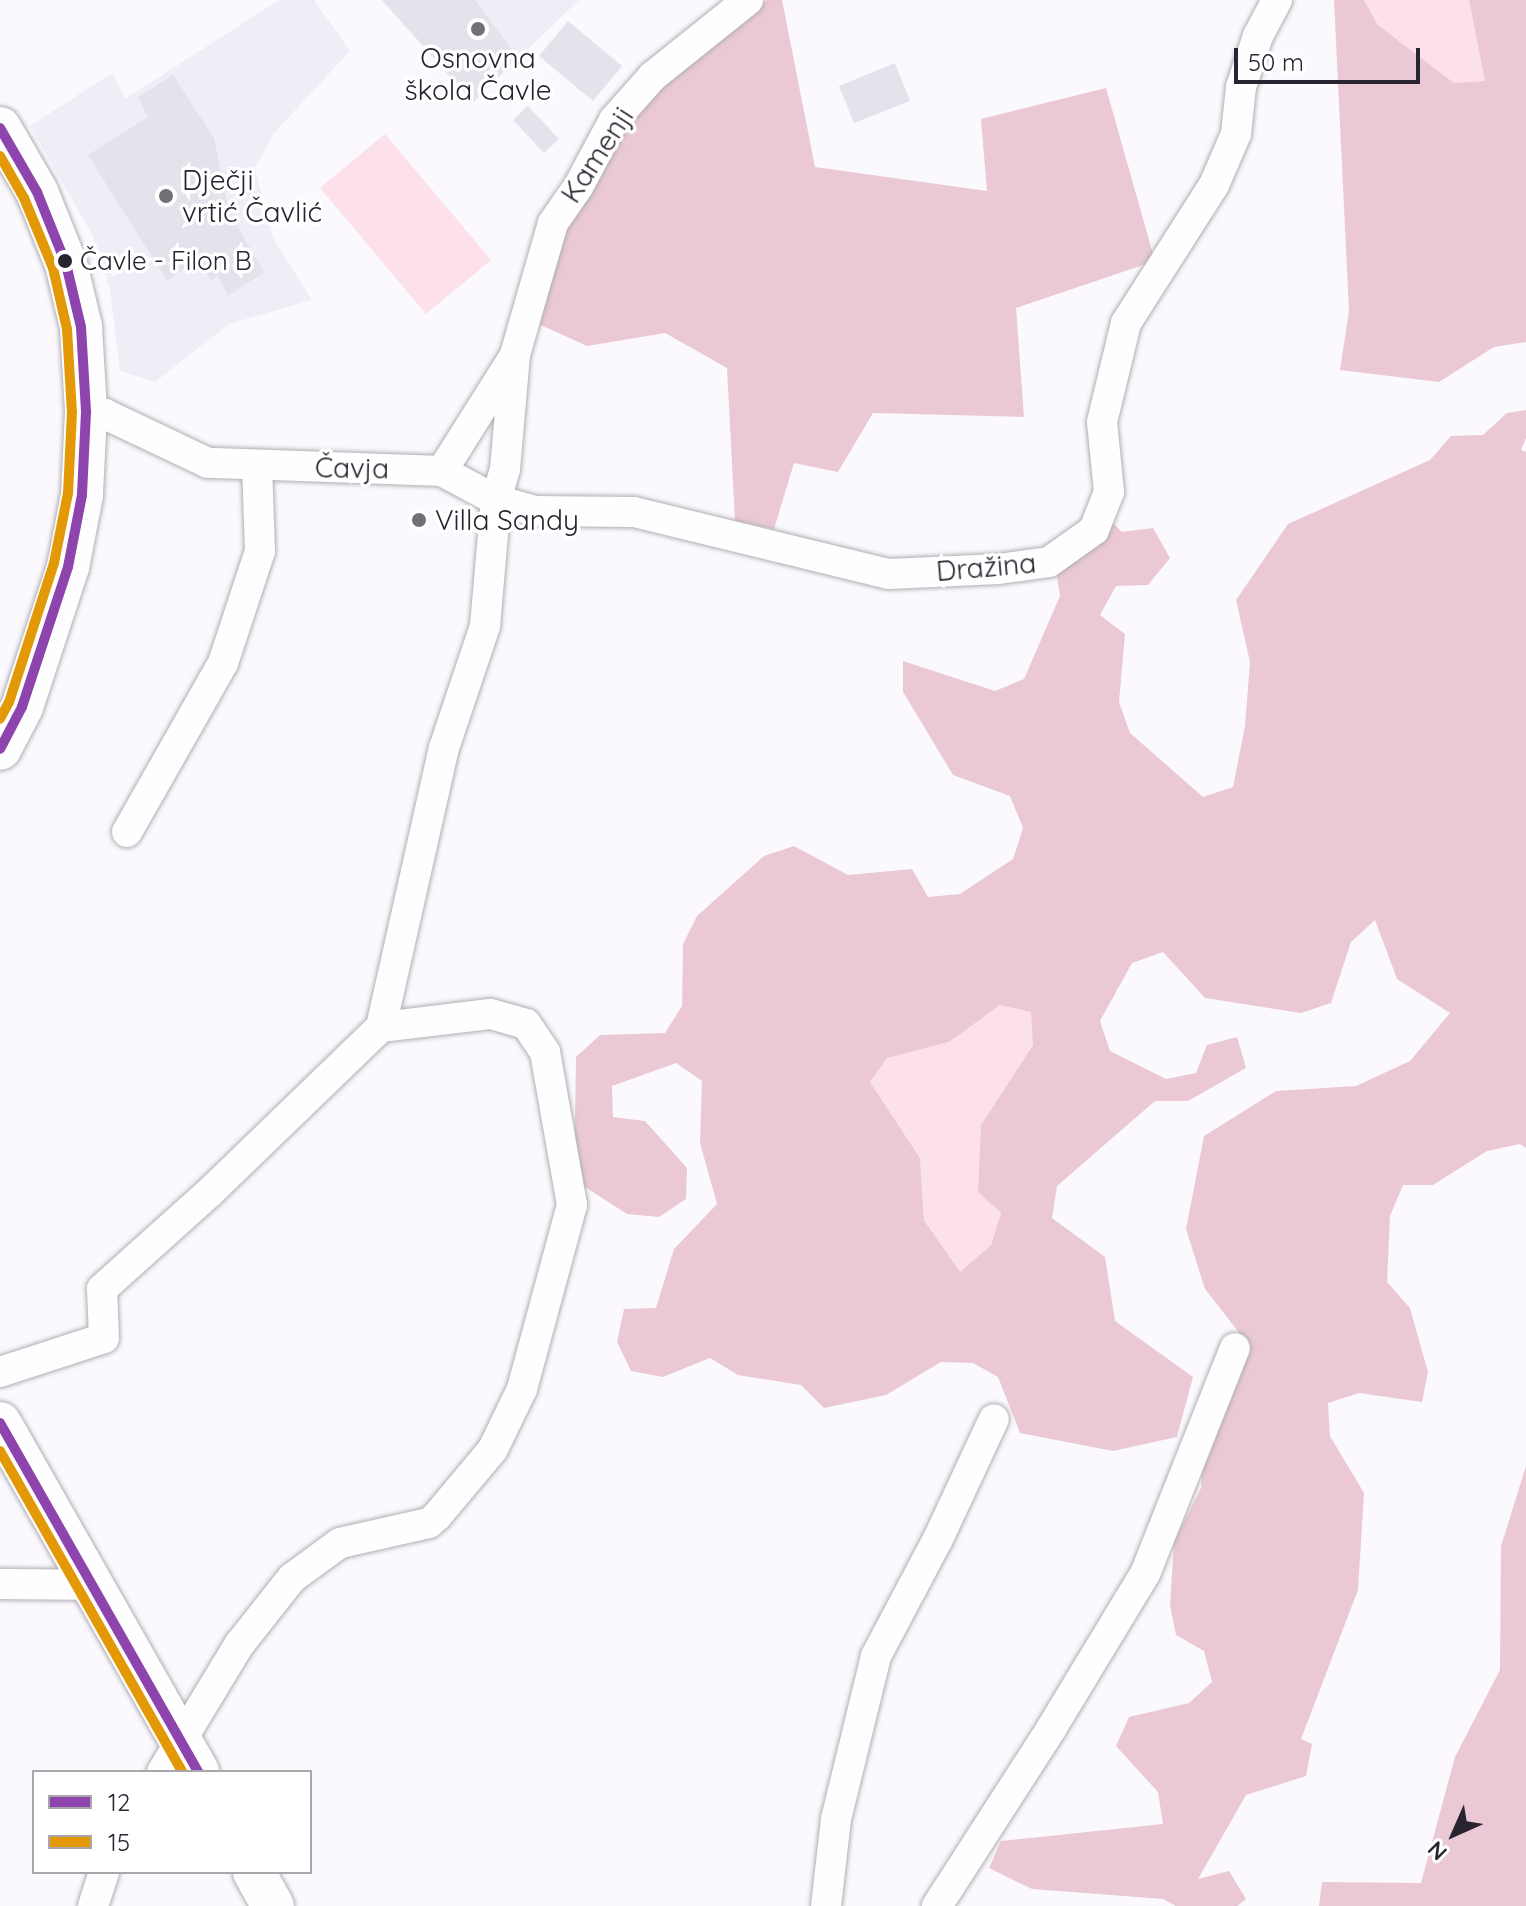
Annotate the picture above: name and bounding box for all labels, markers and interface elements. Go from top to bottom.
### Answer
marker: Osnovna škola Čavle [469,20,487,38]
scale bar [1238,32,1424,82]
place label: Osnovna škola Čavle [404,41,552,107]
text: 50 m [1248,47,1304,77]
street label: Kamenji [554,101,640,209]
place label: Dječji vrtić Čavlić [182,163,322,229]
marker: Dječji vrtić Čavlić [157,187,175,205]
place label: Čavle - Filon B [80,245,252,277]
marker: Čavle - Filon B [57,253,73,269]
street label: Čavja [315,451,389,485]
place label: Villa Sandy [435,503,579,537]
marker: Villa Sandy [410,511,428,529]
street label: Dražina [935,546,1037,588]
legend [32,1770,312,1874]
text: 12 [108,1787,130,1817]
north arrow [1414,1794,1494,1874]
text: 15 [108,1827,130,1857]
text: N [1421,1835,1453,1867]

